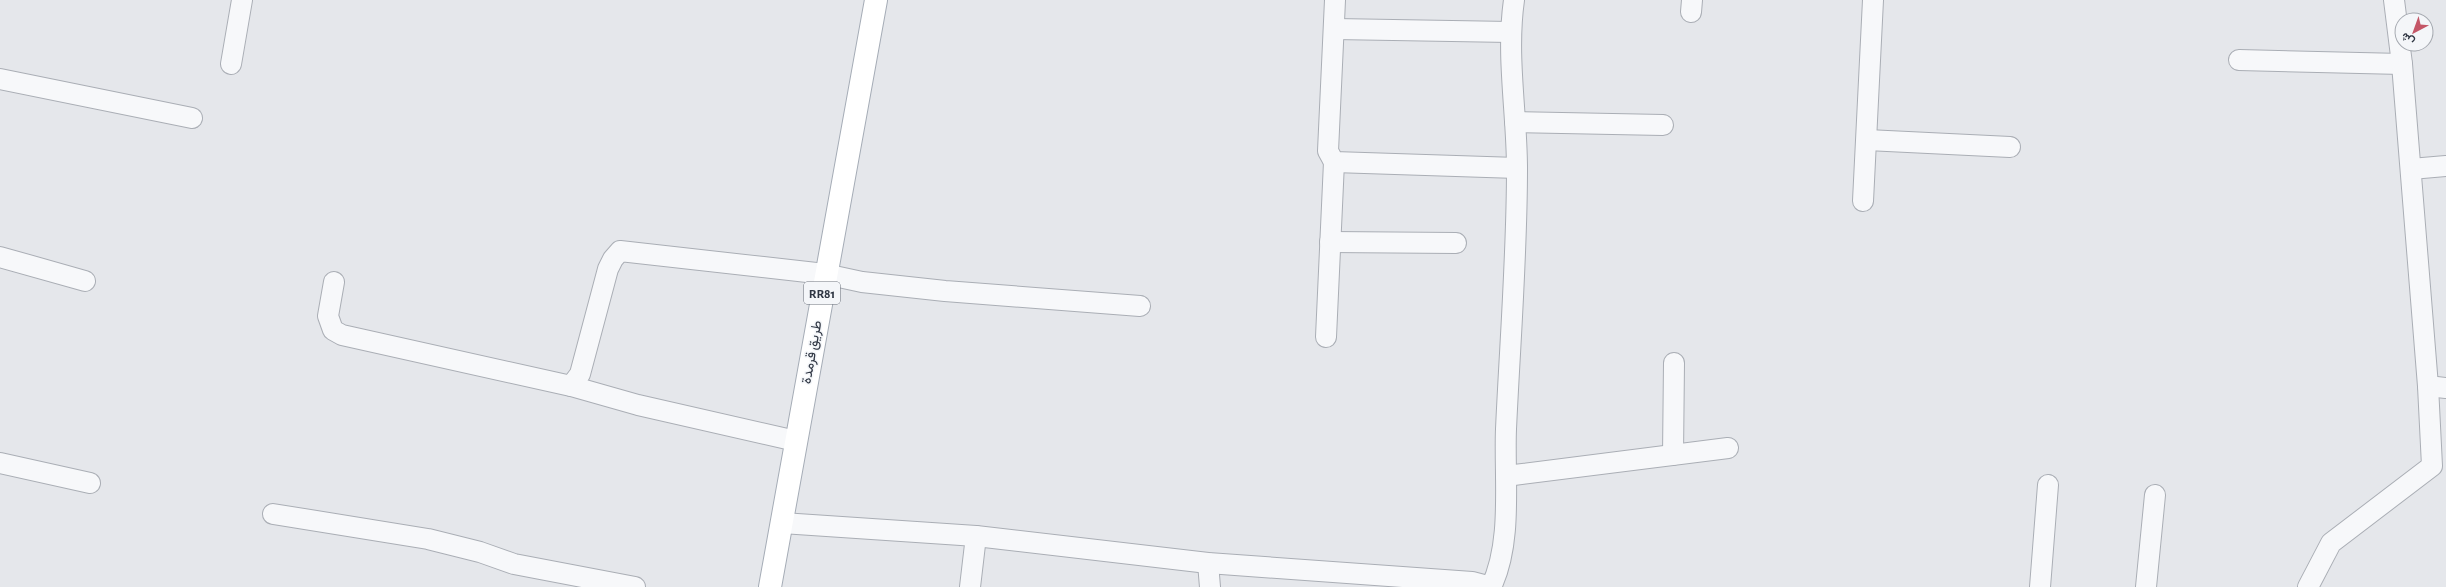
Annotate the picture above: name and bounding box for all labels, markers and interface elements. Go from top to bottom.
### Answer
north arrow [2394,12,2434,52]
text: ش [2399,30,2417,48]
road number: RR81 [804,282,840,304]
street label: طريق قرمدة [800,319,825,385]

